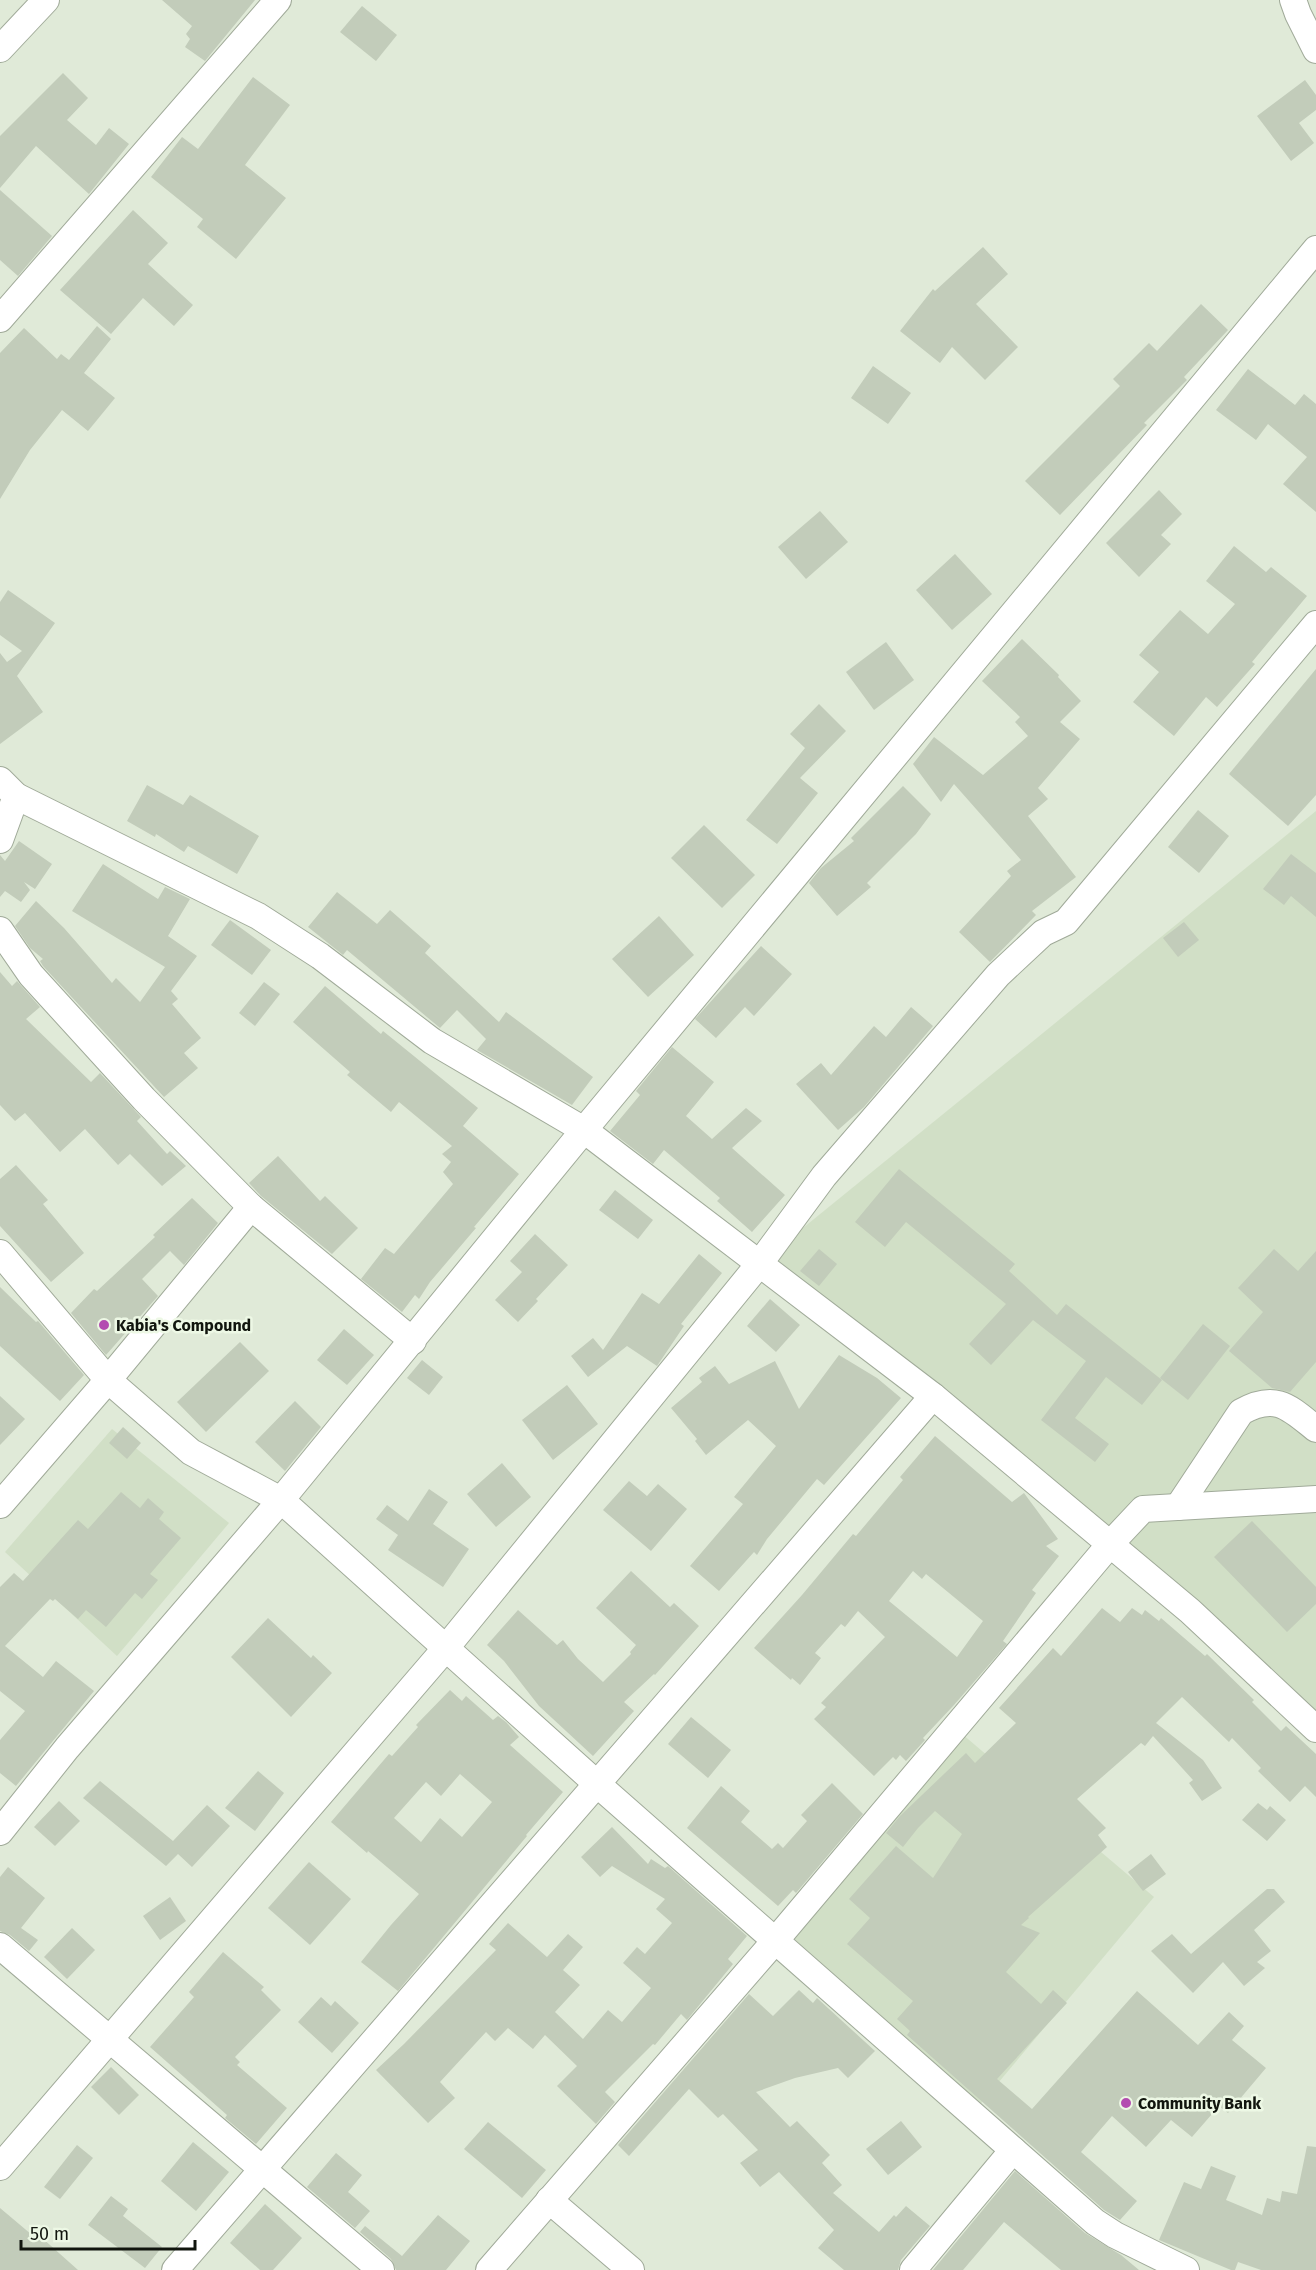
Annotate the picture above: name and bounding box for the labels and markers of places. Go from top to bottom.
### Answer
place label: Kabia's Compound [116,1316,251,1335]
marker: Kabia's Compound [97,1318,111,1332]
place label: Community Bank [1138,2094,1261,2113]
marker: Community Bank [1119,2096,1133,2110]

